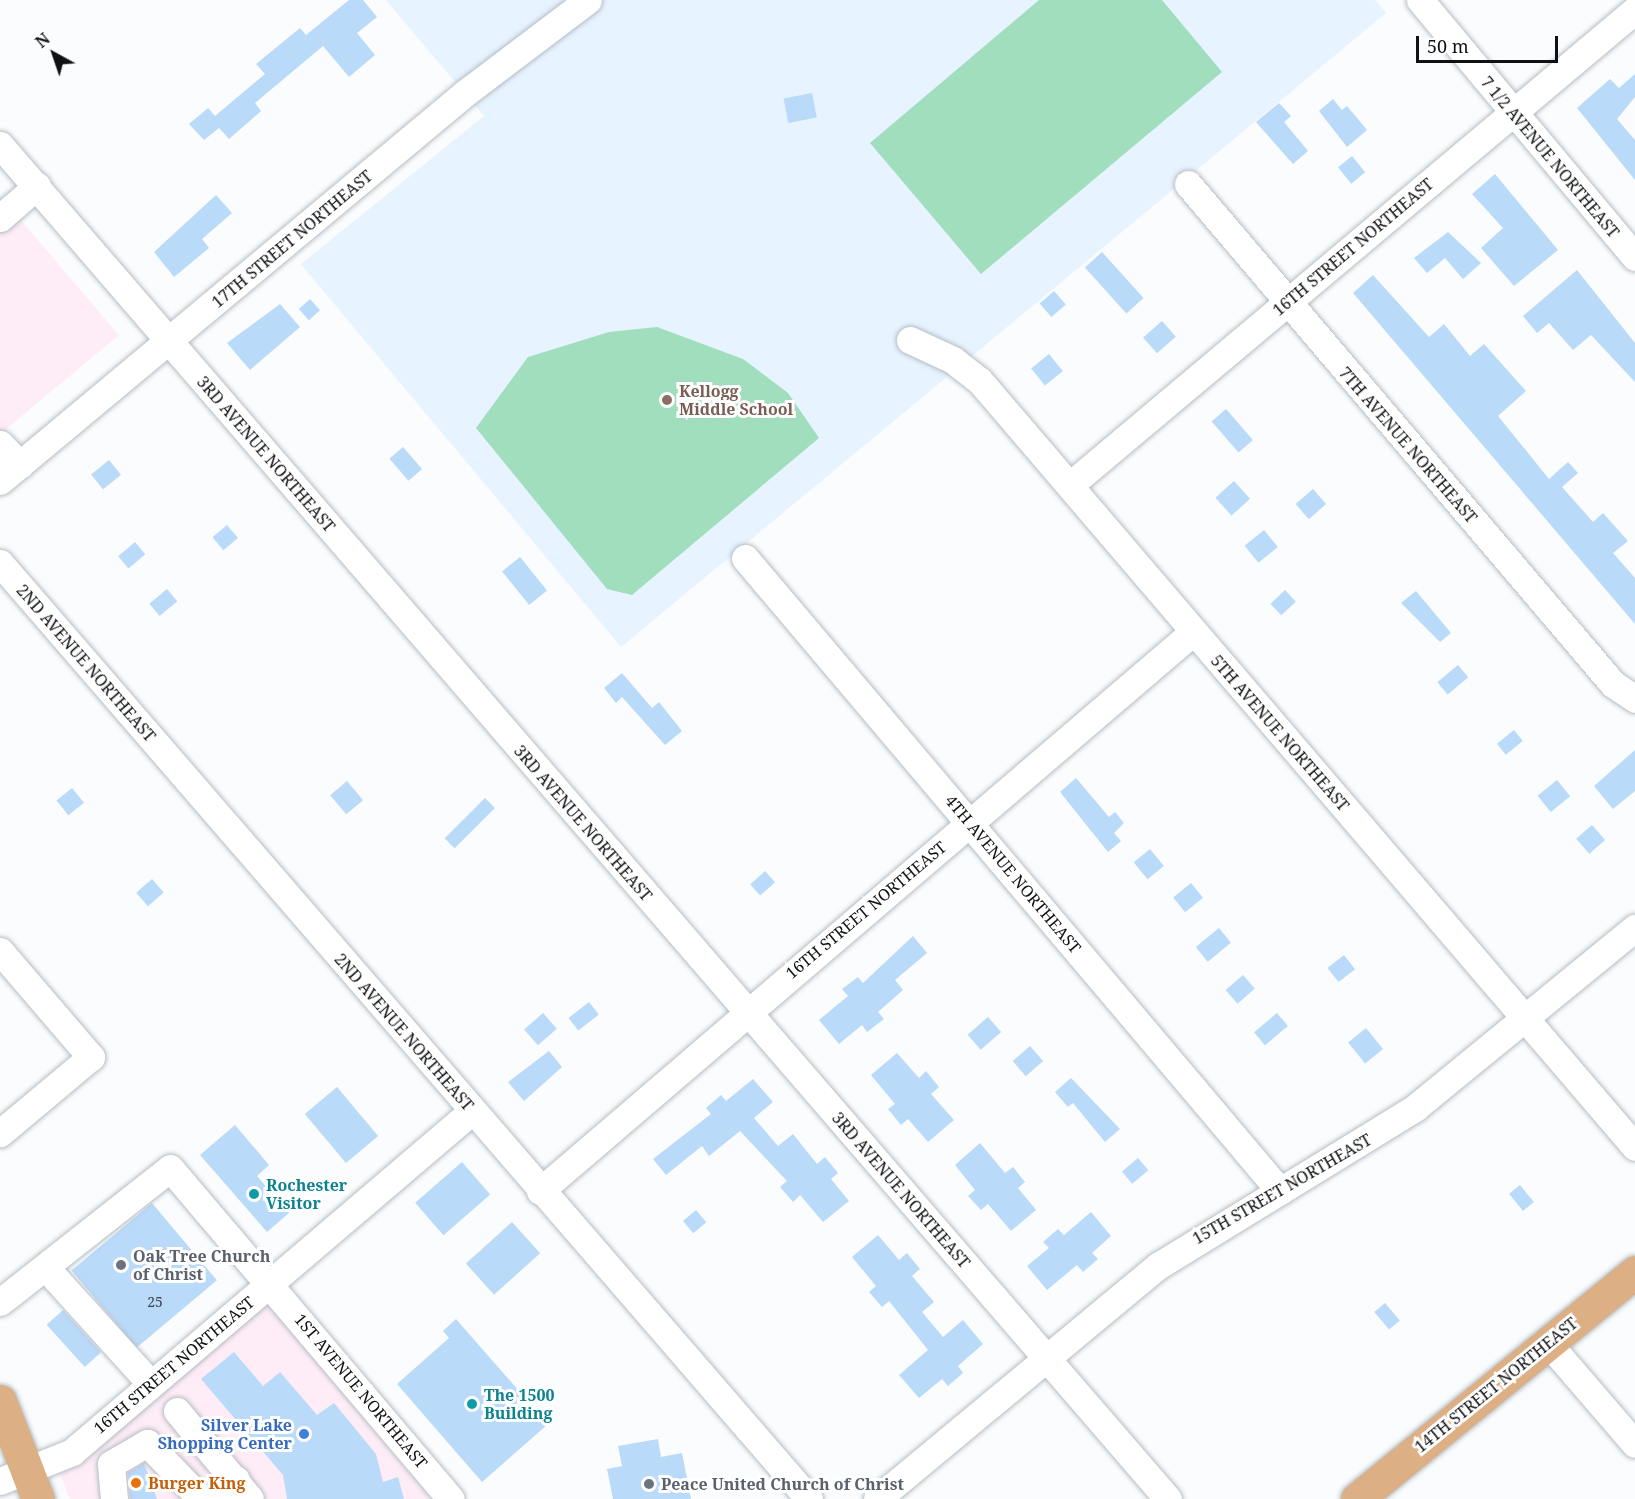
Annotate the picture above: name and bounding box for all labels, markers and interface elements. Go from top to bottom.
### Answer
north arrow [24,24,84,84]
scale bar [1419,24,1562,62]
text: N [31,28,54,53]
text: 50 m [1427,34,1469,58]
street label: 7 1/2 AVENUE NORTHEAST [1477,72,1623,242]
street label: 17TH STREET NORTHEAST [208,166,376,312]
street label: 16TH STREET NORTHEAST [1269,174,1437,320]
street label: 7TH AVENUE NORTHEAST [1335,363,1481,527]
street label: 3RD AVENUE NORTHEAST [193,372,339,536]
place label: Kellogg Middle School [679,381,793,419]
marker: Kellogg Middle School [660,393,674,407]
street label: 2ND AVENUE NORTHEAST [13,581,159,745]
street label: 5TH AVENUE NORTHEAST [1207,651,1353,815]
street label: 3RD AVENUE NORTHEAST [510,741,656,905]
street label: 4TH AVENUE NORTHEAST [941,791,1085,957]
street label: 16TH STREET NORTHEAST [782,837,950,983]
street label: 2ND AVENUE NORTHEAST [331,950,477,1114]
street label: 3RD AVENUE NORTHEAST [828,1108,974,1272]
street label: 15TH STREET NORTHEAST [1189,1130,1375,1248]
place label: Rochester Visitor [266,1175,347,1213]
marker: Rochester Visitor [247,1187,261,1201]
place label: Oak Tree Church of Christ [133,1246,270,1284]
marker: Oak Tree Church of Christ [114,1258,128,1272]
street label: 16TH STREET NORTHEAST [90,1292,258,1438]
house number: 25 [147,1294,163,1310]
street label: 1ST AVENUE NORTHEAST [291,1310,431,1472]
street label: 14TH STREET NORTHEAST [1411,1314,1581,1456]
place label: The 1500 Building [484,1385,555,1423]
marker: The 1500 Building [465,1397,479,1411]
place label: Silver Lake Shopping Center [158,1415,292,1453]
marker: Silver Lake Shopping Center [297,1427,311,1441]
place label: Burger King [148,1473,245,1493]
place label: Peace United Church of Christ [661,1474,904,1494]
marker: Burger King [129,1476,143,1490]
marker: Peace United Church of Christ [642,1477,656,1491]

